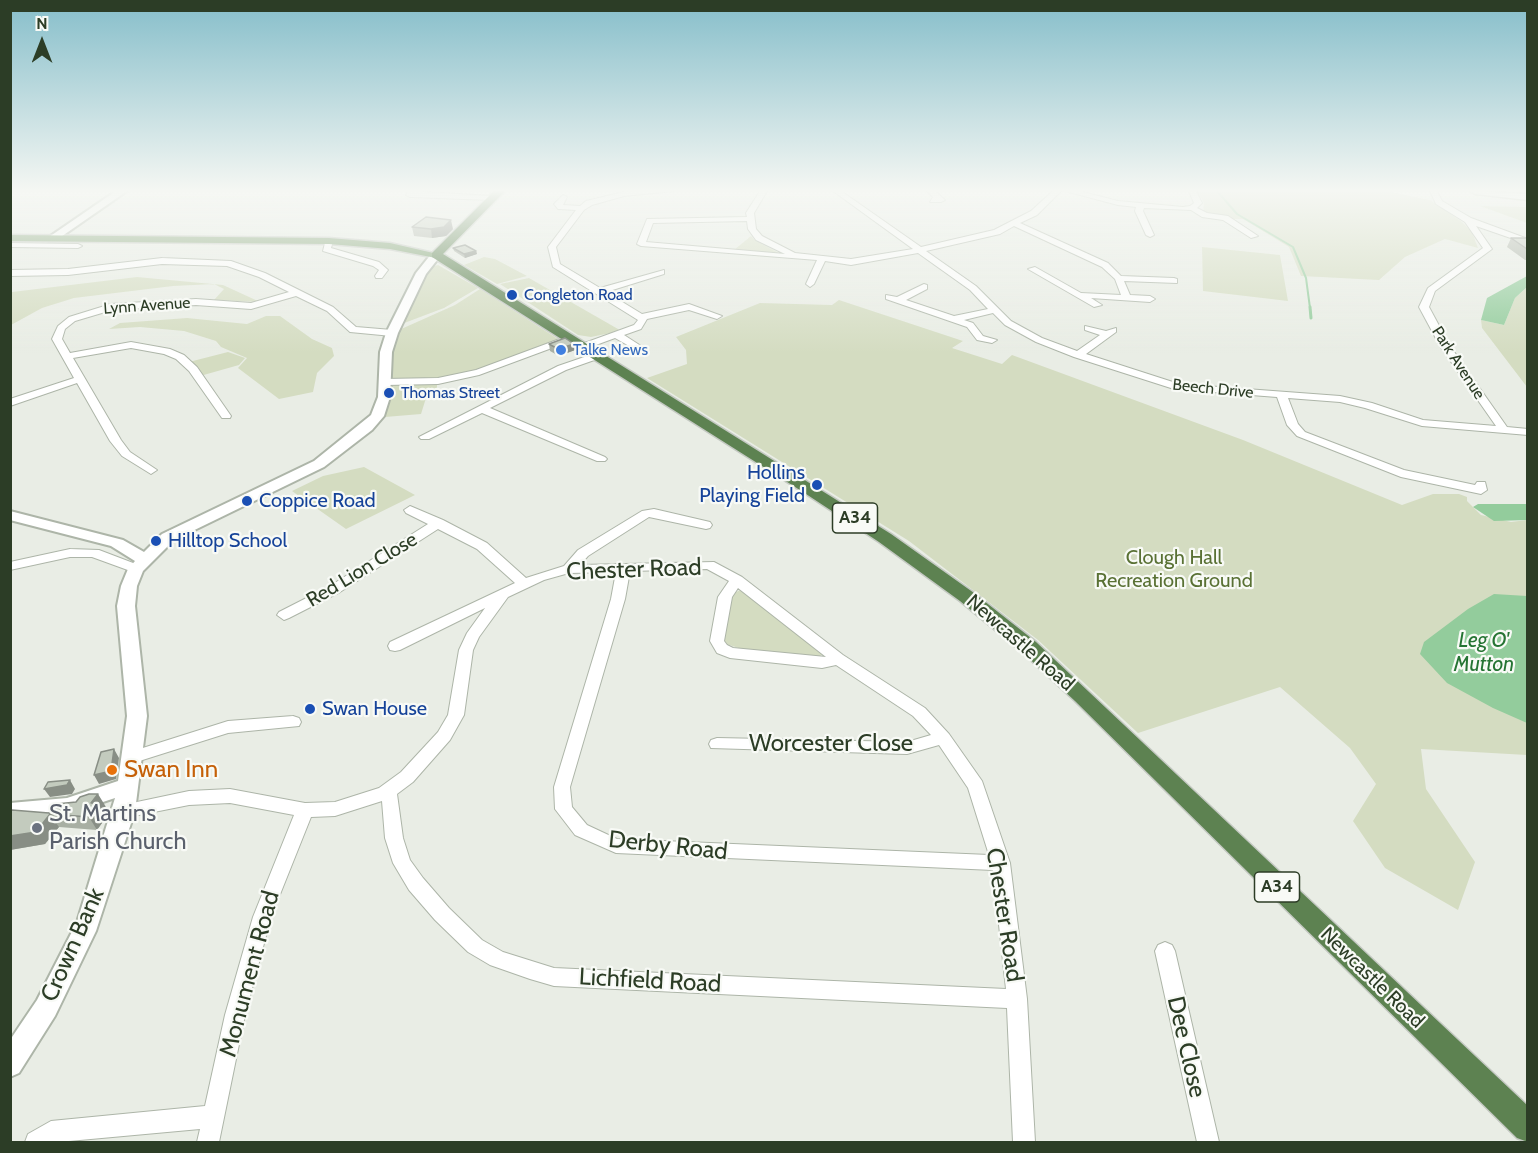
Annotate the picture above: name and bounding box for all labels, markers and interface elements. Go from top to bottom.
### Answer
north arrow [12,12,72,72]
text: N [36,14,48,33]
place label: Congleton Road [524,285,633,305]
marker: Congleton Road [505,288,519,302]
street label: Lynn Avenue [103,293,191,319]
street label: Park Avenue [1427,323,1489,403]
place label: Talke News [573,340,648,360]
marker: Talke News [554,343,568,357]
street label: Beech Drive [1172,375,1254,403]
place label: Thomas Street [401,383,500,403]
marker: Thomas Street [382,386,396,400]
place label: Hollins Playing Field [699,461,805,508]
marker: Hollins Playing Field [810,478,824,492]
place label: Coppice Road [259,489,376,513]
marker: Coppice Road [240,494,254,508]
road number: A34 [832,503,878,533]
street label: Red Lion Close [302,528,422,612]
place label: Hilltop School [168,529,287,553]
marker: Hilltop School [149,534,163,548]
park label: Clough Hall Recreation Ground [1095,546,1253,593]
street label: Chester Road [566,553,702,587]
street label: Newcastle Road [961,590,1079,696]
water label: Leg O' Mutton [1454,628,1514,678]
place label: Swan House [322,697,427,721]
marker: Swan House [303,702,317,716]
street label: Worcester Close [749,730,913,758]
place label: Swan Inn [124,756,218,784]
marker: Swan Inn [105,763,119,777]
place label: St. Martins Parish Church [49,800,186,856]
marker: St. Martins Parish Church [30,821,44,835]
street label: Derby Road [607,825,729,867]
street label: Chester Road [979,846,1029,984]
road number: A34 [1254,872,1300,902]
street label: Crown Bank [35,884,111,1006]
street label: Monument Road [214,888,286,1060]
street label: Newcastle Road [1315,923,1429,1033]
street label: Lichfield Road [578,963,722,999]
street label: Dee Close [1160,994,1212,1100]

